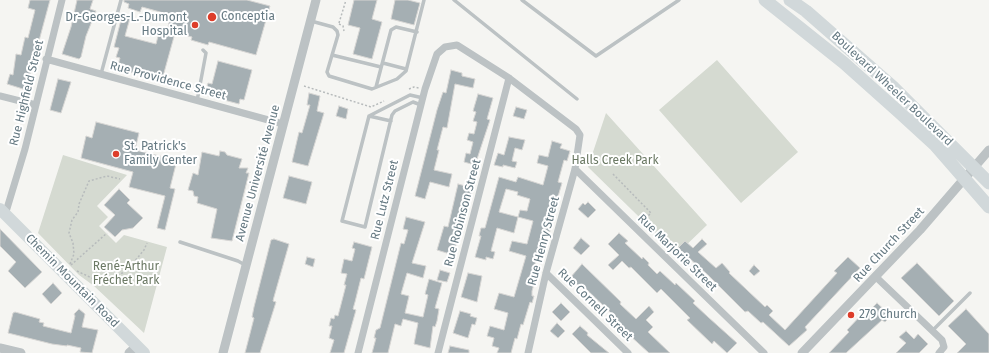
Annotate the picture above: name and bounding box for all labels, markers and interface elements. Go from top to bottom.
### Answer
place label: Conceptia [221,10,275,24]
place label: Dr-Georges-L.-Dumont Hospital [65,11,187,39]
marker: Conceptia [206,11,218,23]
marker: Dr-Georges-L.-Dumont Hospital [190,20,200,30]
street label: Boulevard Wheeler Boulevard [828,29,956,149]
street label: Rue Highfield Street [7,39,47,147]
street label: Rue Providence Street [108,59,228,103]
street label: Avenue Université Avenue [233,103,283,243]
place label: St. Patrick's Family Center [124,140,197,168]
marker: St. Patrick's Family Center [111,149,121,159]
park label: Halls Creek Park [571,154,659,168]
street label: Rue Lutz Street [368,158,402,242]
street label: Rue Robinson Street [442,158,484,268]
street label: Rue Henry Street [525,195,563,287]
street label: Rue Church Street [851,204,927,286]
street label: Rue Marjorie Street [634,211,720,295]
street label: Chemin Mountain Road [22,231,122,331]
park label: René-Arthur Fréchet Park [93,260,159,288]
street label: Rue Cornell Street [555,266,635,344]
place label: 279 Church [859,308,917,322]
marker: 279 Church [846,310,856,320]

